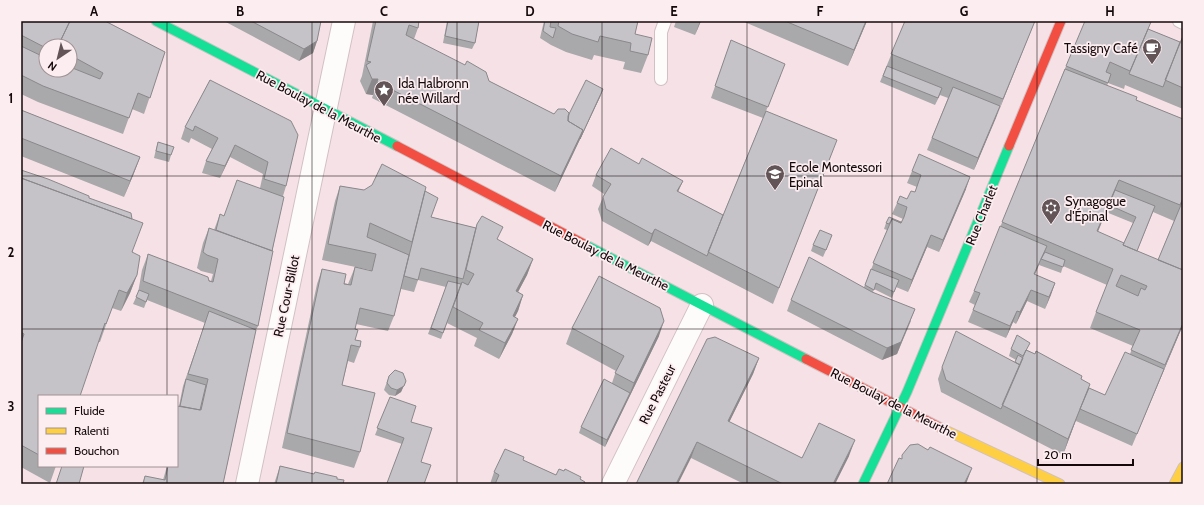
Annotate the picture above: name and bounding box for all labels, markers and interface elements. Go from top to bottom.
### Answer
text: A [90,3,99,19]
text: B [236,3,244,19]
text: C [380,3,388,19]
text: D [525,3,535,19]
text: E [670,3,678,19]
text: F [817,3,824,19]
text: G [960,3,969,19]
text: H [1105,3,1115,19]
cafe icon: Tassigny Café [1141,37,1163,65]
north arrow [38,38,78,78]
place label: Tassigny Café [1064,40,1138,56]
text: N [45,58,59,74]
street label: Rue Boulay de la Meurthe [254,66,385,146]
place label: Ida Halbronn née Willard [398,75,469,106]
place icon: Ida Halbronn née Willard [373,79,395,107]
text: 1 [9,90,13,106]
place label: Ecole Montessori Epinal [789,159,882,190]
school or university icon: Ecole Montessori Epinal [764,163,786,191]
street label: Rue Charlet [962,182,1001,247]
place label: Synagogue d'Épinal [1065,193,1126,224]
synagogue icon: Synagogue d'Épinal [1040,197,1062,225]
street label: Rue Boulay de la Meurthe [540,216,672,294]
text: 2 [8,244,15,260]
street label: Rue Cour-Billot [270,253,303,338]
street label: Rue Pasteur [635,361,679,427]
street label: Rue Boulay de la Meurthe [828,364,960,442]
legend [38,395,178,467]
text: 3 [7,398,15,414]
text: Fluide [74,403,105,418]
text: Ralenti [74,423,109,438]
scale bar [1038,441,1133,467]
text: Bouchon [74,443,120,458]
text: 20 m [1044,447,1072,462]

